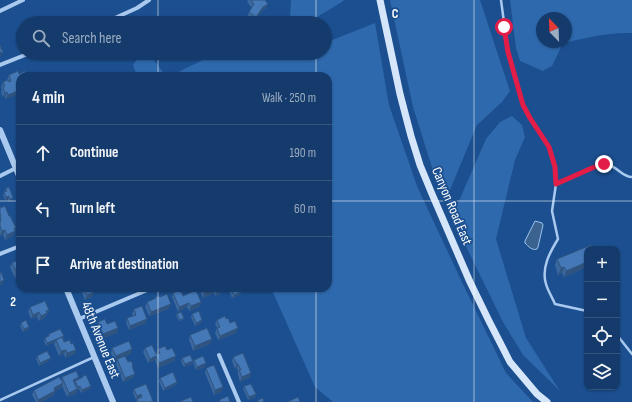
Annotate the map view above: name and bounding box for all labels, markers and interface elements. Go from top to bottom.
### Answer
text: C [392,6,399,22]
north arrow [536,12,572,48]
search box [16,16,332,60]
route start [495,18,513,36]
icon: search [30,27,52,49]
text: Search here [62,29,122,48]
text: 4 min [32,88,65,108]
text: Walk · 250 m [262,90,316,106]
icon: ahead [32,142,54,164]
text: Continue [70,143,119,162]
text: 190 m [289,145,316,161]
route end [595,155,613,173]
street label: Canyon Road East [428,164,476,248]
icon: left [32,198,54,220]
text: Turn left [70,199,115,218]
text: 60 m [294,201,316,217]
map controls [584,246,620,390]
button: + [584,246,620,282]
icon: arrive [32,254,54,276]
text: Arrive at destination [70,255,179,274]
button: − [584,282,620,318]
text: 2 [10,294,16,310]
street label: 48th Avenue East [78,299,124,381]
button: locate [584,318,620,354]
button: layers [584,354,620,390]

